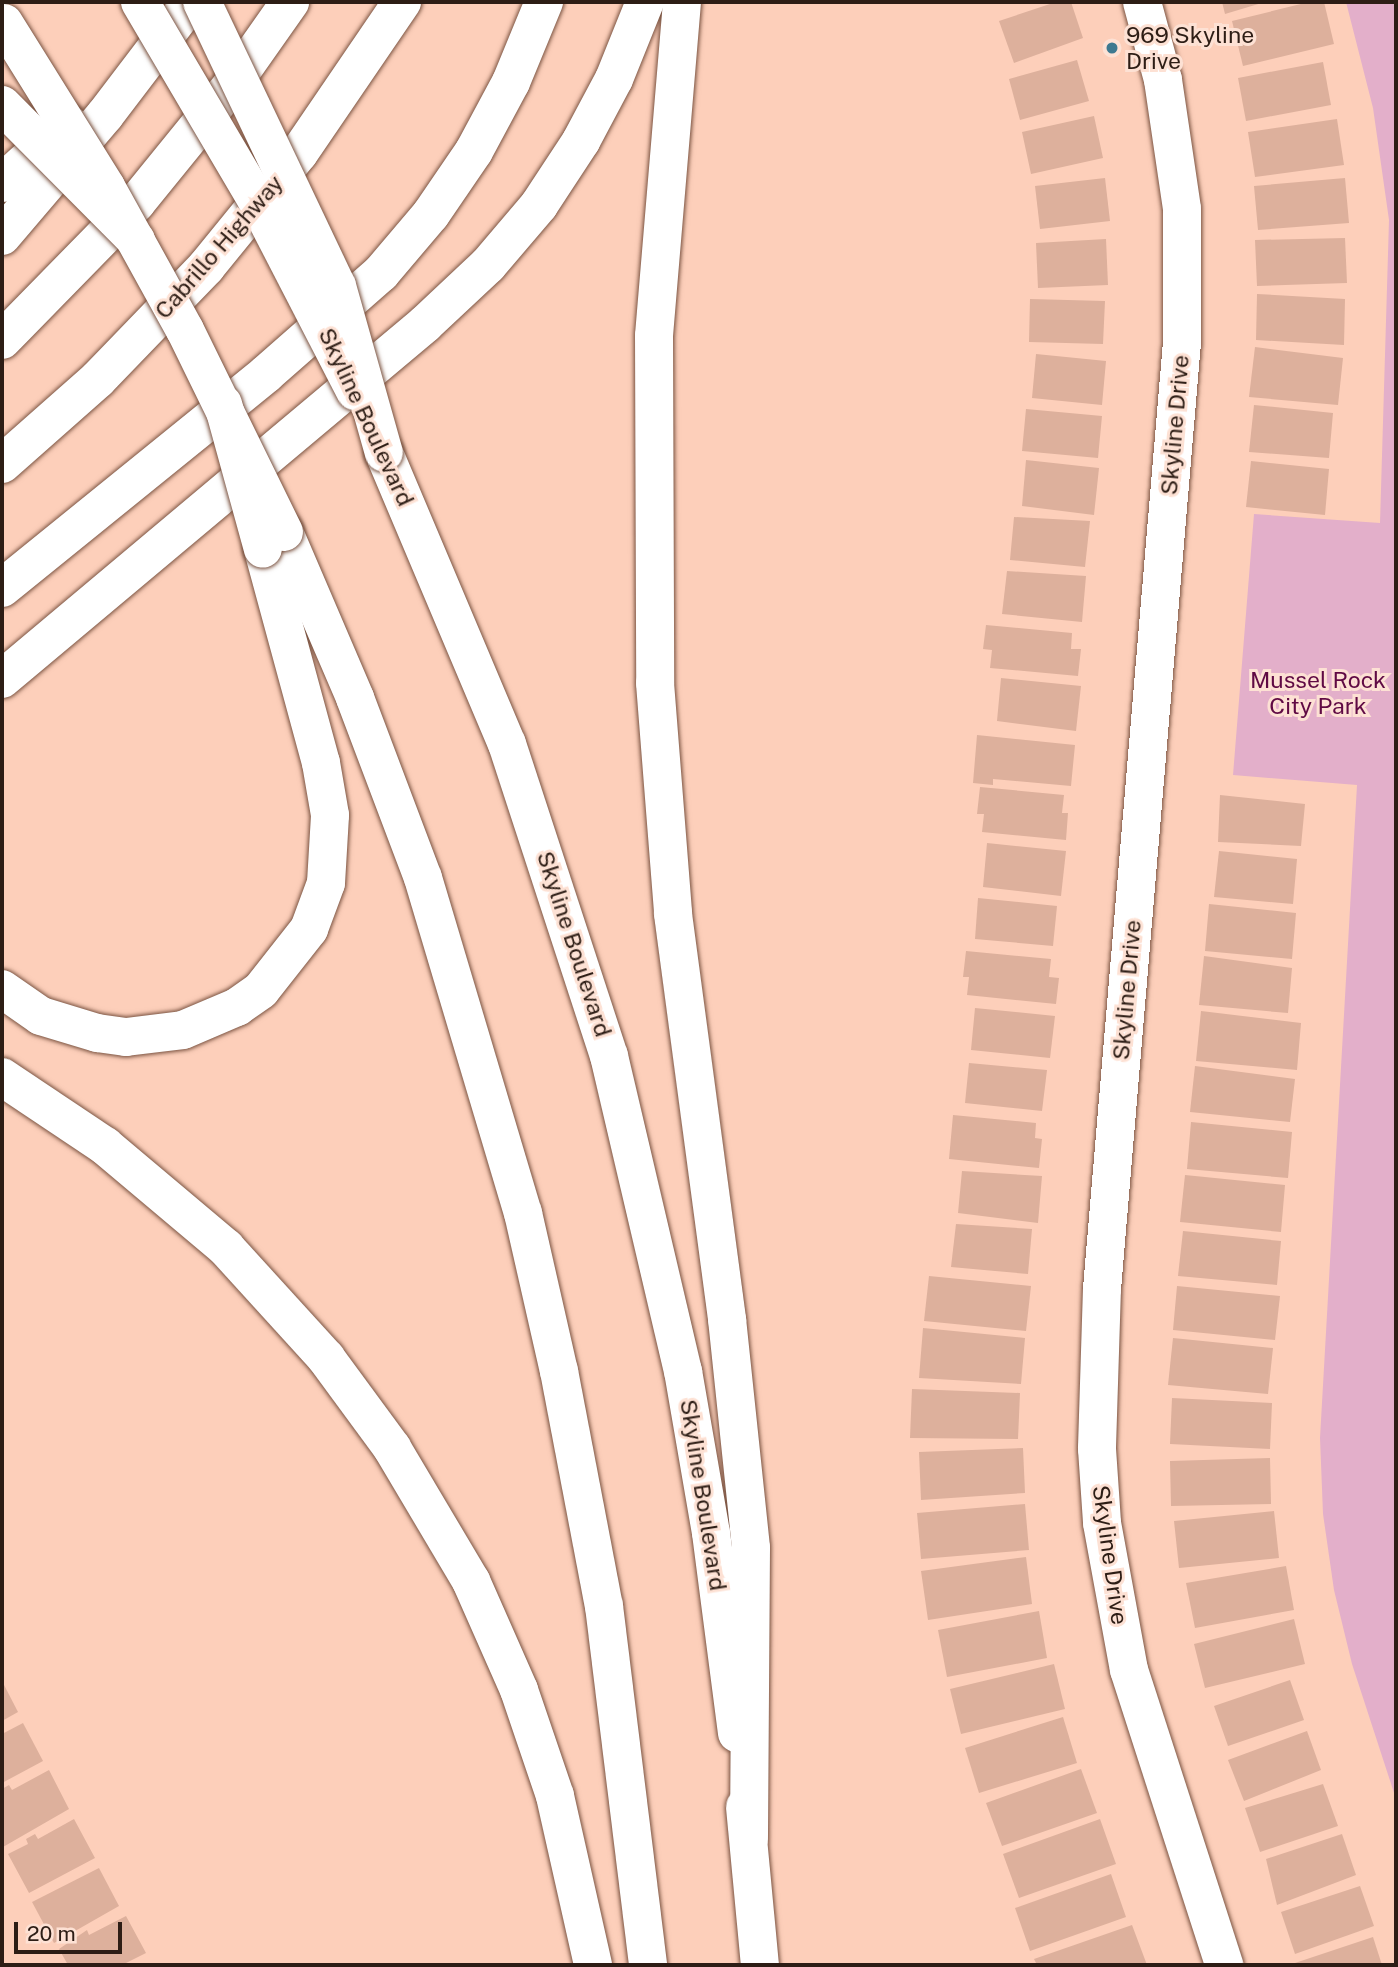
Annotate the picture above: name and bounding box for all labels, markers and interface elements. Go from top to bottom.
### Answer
place label: 969 Skyline Drive [1126,21,1254,75]
marker: 969 Skyline Drive [1104,40,1120,56]
street label: Cabrillo Highway [149,170,289,324]
street label: Skyline Boulevard [313,324,419,510]
street label: Skyline Drive [1155,354,1195,496]
park label: Mussel Rock City Park [1250,666,1386,720]
street label: Skyline Boulevard [531,848,617,1040]
street label: Skyline Drive [1107,919,1147,1061]
street label: Skyline Boulevard [674,1397,732,1593]
street label: Skyline Drive [1087,1483,1133,1627]
scale bar [18,1908,126,1952]
text: 20 m [27,1921,76,1946]

